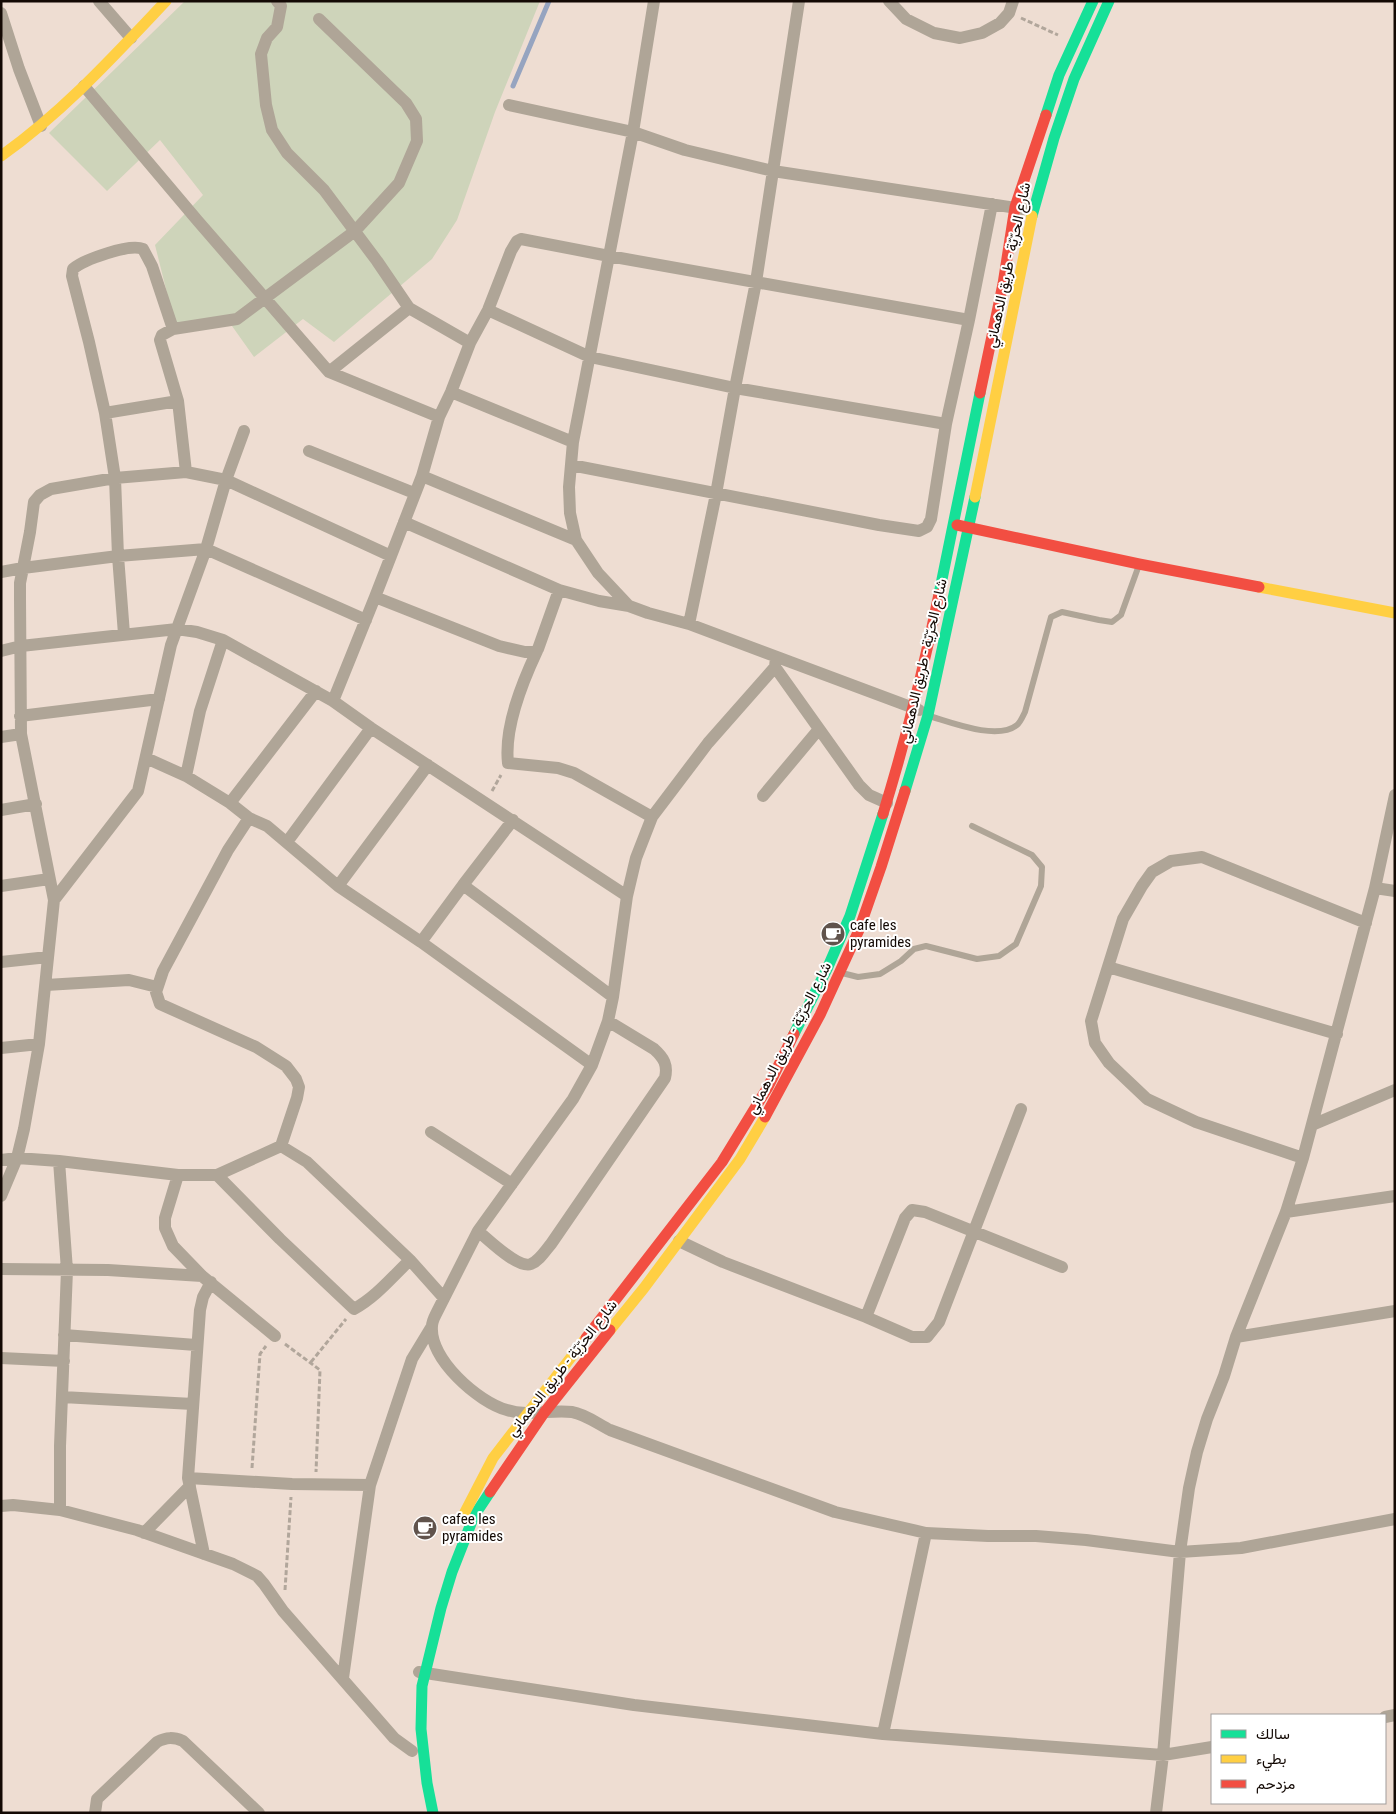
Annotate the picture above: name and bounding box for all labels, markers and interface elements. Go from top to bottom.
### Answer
street label: شارع الحرّيّة - طريق الدهماني [982,181,1038,350]
street label: شارع الحرّيّة - طريق الدهماني [895,577,955,746]
place label: cafe les pyramides [850,916,911,951]
cafe icon: cafe les pyramides [820,921,846,947]
street label: شارع الحرّيّة - طريق الدهماني [743,959,839,1119]
street label: شارع الحرّيّة - طريق الدهماني [503,1296,624,1442]
place label: cafee les pyramides [442,1510,503,1545]
cafe icon: cafee les pyramides [412,1515,438,1541]
legend [1211,1714,1386,1804]
text: سالك [1256,1725,1290,1743]
text: بطيء [1256,1750,1286,1772]
text: مزدحم [1256,1775,1295,1794]

